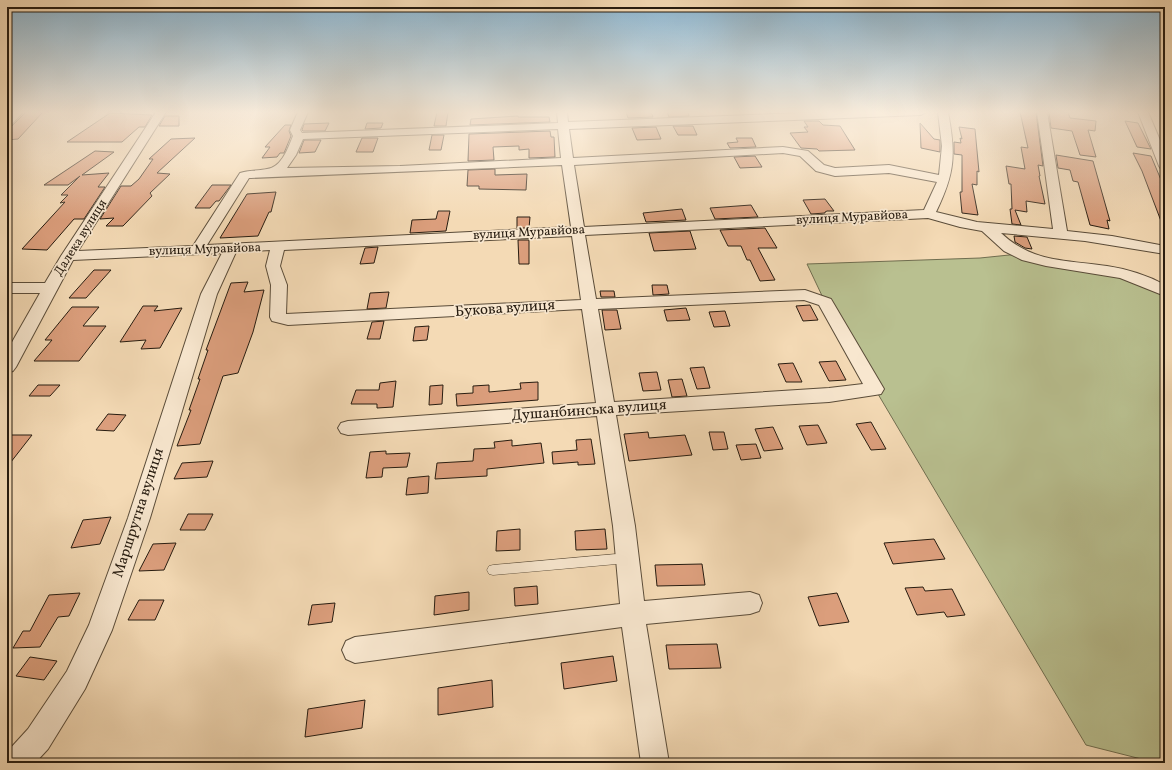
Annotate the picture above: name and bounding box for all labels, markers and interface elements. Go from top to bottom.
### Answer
street label: Далека вулиця [50,196,112,280]
street label: вулиця Муравйова [796,206,908,230]
street label: вулиця Муравйова [473,221,585,245]
street label: вулиця Муравйова [149,239,261,261]
street label: Букова вулиця [454,295,556,323]
street label: Душанбинська вулиця [511,395,667,427]
street label: Маршрутна вулиця [108,445,170,580]

